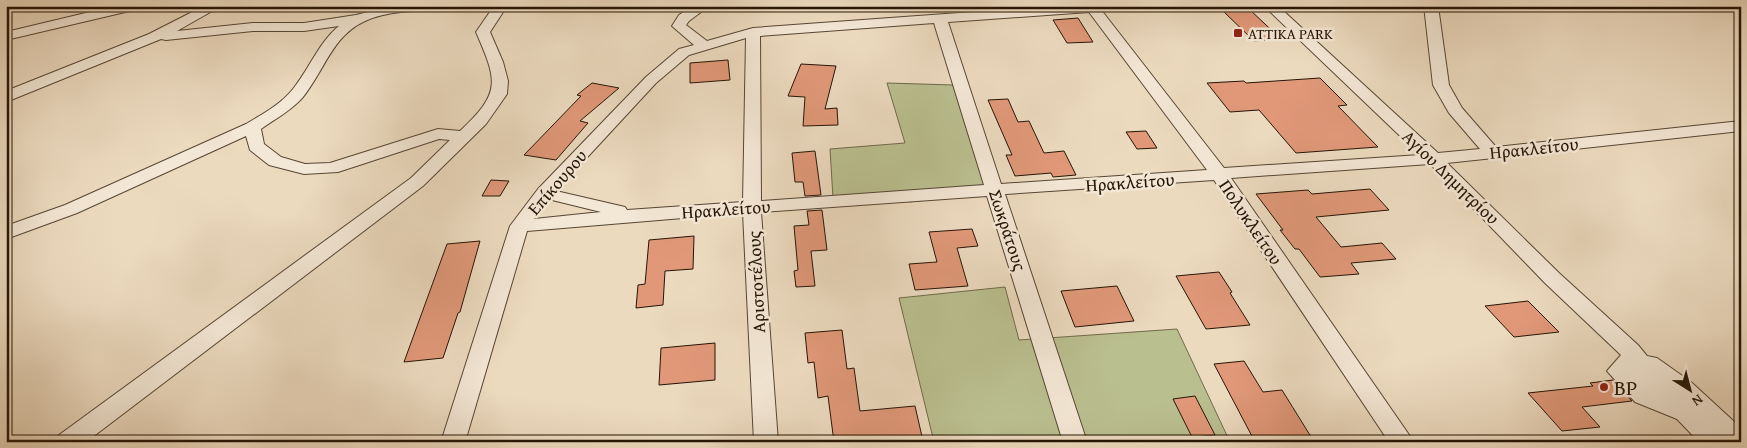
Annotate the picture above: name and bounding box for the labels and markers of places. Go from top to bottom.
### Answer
place label: ATTIKA PARK [1248,23,1333,44]
marker: ATTIKA PARK [1232,27,1244,39]
place label: BP [1614,372,1637,403]
marker: BP [1598,381,1610,393]

